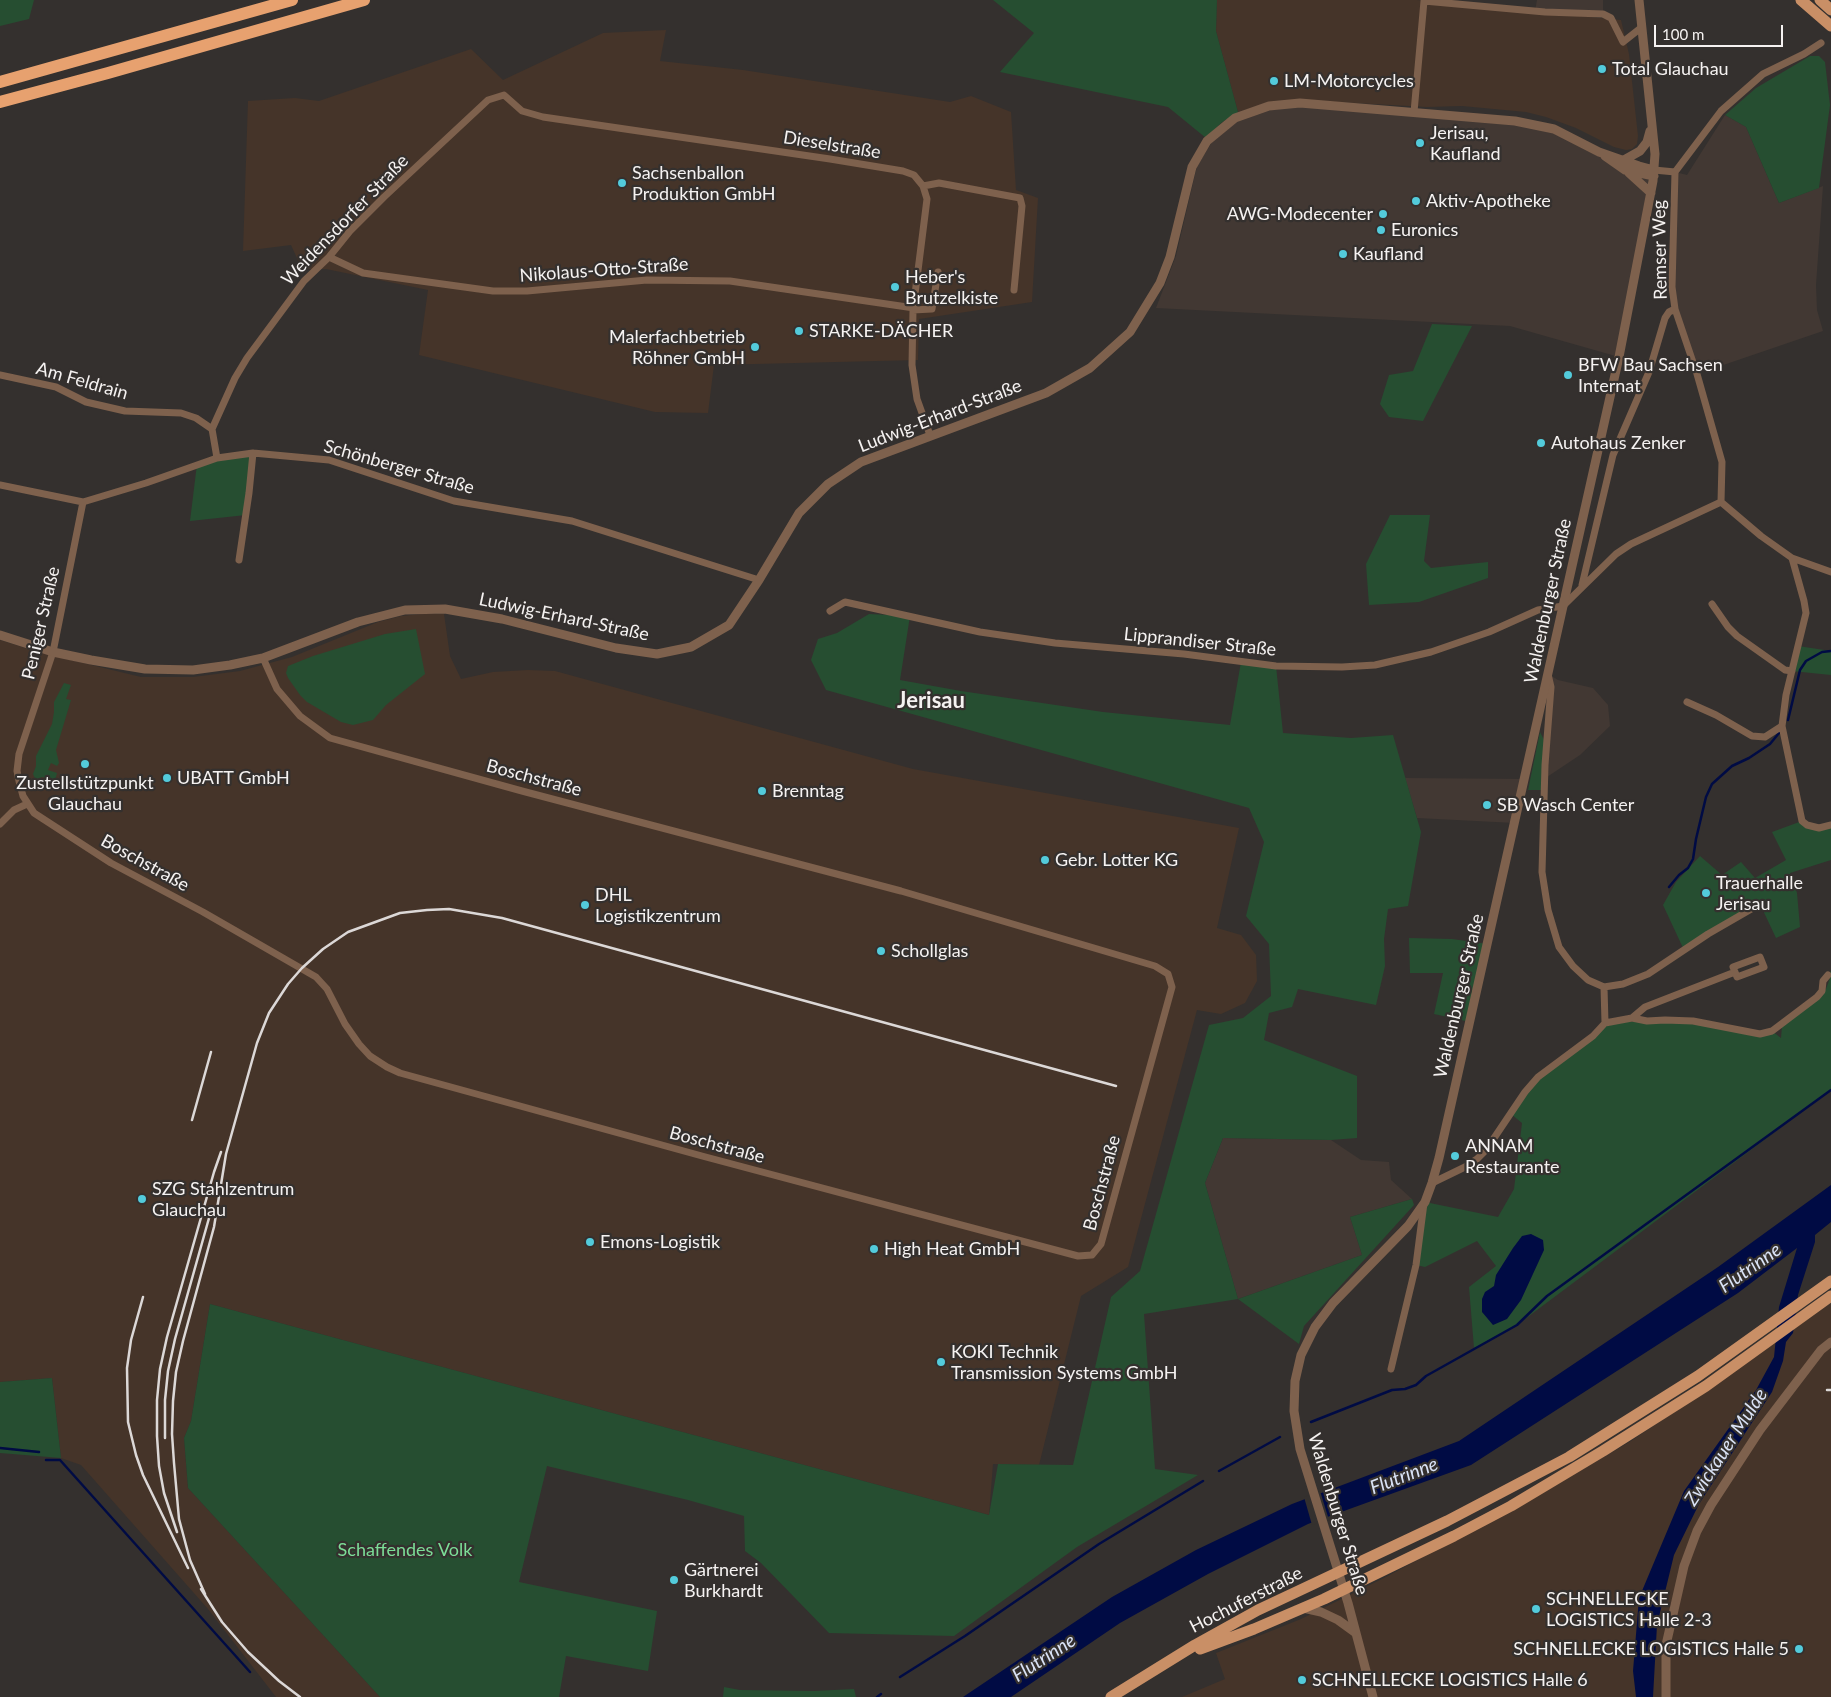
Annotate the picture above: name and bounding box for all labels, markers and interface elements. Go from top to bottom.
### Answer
scale bar [1656,15,1785,47]
text: 100 m [1662,25,1704,43]
place label: Total Glauchau [1612,58,1729,80]
marker: Total Glauchau [1596,63,1608,75]
place label: LM-Motorcycles [1284,70,1414,92]
marker: LM-Motorcycles [1268,75,1280,87]
place label: Jerisau, Kaufland [1430,122,1501,164]
street label: Dieselstraße [782,127,882,163]
marker: Jerisau, Kaufland [1414,137,1426,149]
street label: Weidensdorfer Straße [277,150,413,290]
place label: Sachsenballon Produktion GmbH [632,162,776,204]
marker: Sachsenballon Produktion GmbH [616,177,628,189]
place label: Aktiv-Apotheke [1426,190,1551,212]
marker: Aktiv-Apotheke [1410,195,1422,207]
street label: Remser Weg [1648,200,1672,300]
place label: AWG-Modecenter [1227,203,1373,225]
marker: AWG-Modecenter [1377,208,1389,220]
place label: Euronics [1391,219,1458,241]
marker: Euronics [1375,224,1387,236]
place label: Kaufland [1353,243,1424,265]
marker: Kaufland [1337,248,1349,260]
street label: Nikolaus-Otto-Straße [519,253,689,287]
place label: Heber's Brutzelkiste [905,266,998,308]
marker: Heber's Brutzelkiste [889,281,901,293]
place label: STARKE-DÄCHER [809,320,953,342]
marker: STARKE-DÄCHER [793,325,805,337]
place label: Malerfachbetrieb Röhner GmbH [609,326,745,368]
marker: Malerfachbetrieb Röhner GmbH [749,341,761,353]
place label: BFW Bau Sachsen Internat [1578,354,1723,396]
street label: Am Feldrain [34,358,130,404]
marker: BFW Bau Sachsen Internat [1562,369,1574,381]
street label: Ludwig-Erhard-Straße [855,375,1025,457]
place label: Autohaus Zenker [1551,432,1686,454]
street label: Schönberger Straße [321,435,477,499]
marker: Autohaus Zenker [1535,437,1547,449]
street label: Waldenburger Straße [1520,517,1576,685]
street label: Peniger Straße [18,564,64,682]
street label: Ludwig-Erhard-Straße [477,588,651,646]
street label: Lipprandiser Straße [1123,623,1277,661]
district label: Jerisau [897,688,965,714]
street label: Boschstraße [484,755,584,801]
marker: Zustellstützpunkt Glauchau [79,758,91,770]
place label: UBATT GmbH [177,767,290,789]
place label: Zustellstützpunkt Glauchau [16,772,154,814]
marker: UBATT GmbH [161,772,173,784]
place label: Brenntag [772,780,844,802]
marker: Brenntag [756,785,768,797]
place label: SB Wasch Center [1497,794,1634,816]
marker: SB Wasch Center [1481,799,1493,811]
street label: Boschstraße [97,830,193,896]
place label: Gebr. Lotter KG [1055,849,1178,871]
marker: Gebr. Lotter KG [1039,854,1051,866]
place label: Trauerhalle Jerisau [1716,872,1803,914]
place label: DHL Logistikzentrum [595,884,721,926]
marker: Trauerhalle Jerisau [1700,887,1712,899]
marker: DHL Logistikzentrum [579,899,591,911]
street label: Waldenburger Straße [1430,912,1488,1080]
place label: Schollglas [891,940,968,962]
marker: Schollglas [875,945,887,957]
street label: Boschstraße [667,1122,767,1168]
street label: Boschstraße [1079,1133,1125,1233]
place label: ANNAM Restaurante [1465,1135,1560,1178]
marker: ANNAM Restaurante [1449,1150,1461,1162]
place label: SZG Stahlzentrum Glauchau [152,1178,294,1220]
marker: SZG Stahlzentrum Glauchau [136,1193,148,1205]
place label: Emons-Logistik [600,1231,720,1253]
marker: Emons-Logistik [584,1236,596,1248]
place label: High Heat GmbH [884,1238,1020,1260]
water label: Flutrinne [1714,1238,1786,1298]
marker: High Heat GmbH [868,1243,880,1255]
place label: KOKI Technik Transmission Systems GmbH [951,1341,1177,1384]
marker: KOKI Technik Transmission Systems GmbH [935,1356,947,1368]
water label: Zwickauer Mulde [1680,1384,1772,1510]
street label: Waldenburger Straße [1303,1431,1373,1597]
water label: Flutrinne [1367,1453,1441,1499]
park label: Schaffendes Volk [338,1539,472,1561]
place label: Gärtnerei Burkhardt [684,1559,763,1602]
street label: Hochuferstraße [1186,1562,1306,1638]
marker: Gärtnerei Burkhardt [668,1574,680,1586]
place label: SCHNELLECKE LOGISTICS Halle 2-3 [1546,1588,1712,1630]
marker: SCHNELLECKE LOGISTICS Halle 2-3 [1530,1603,1542,1615]
water label: Flutrinne [1008,1629,1080,1687]
place label: SCHNELLECKE LOGISTICS Halle 5 [1513,1638,1789,1660]
marker: SCHNELLECKE LOGISTICS Halle 5 [1793,1643,1805,1655]
place label: SCHNELLECKE LOGISTICS Halle 6 [1312,1669,1588,1691]
marker: SCHNELLECKE LOGISTICS Halle 6 [1296,1674,1308,1686]

